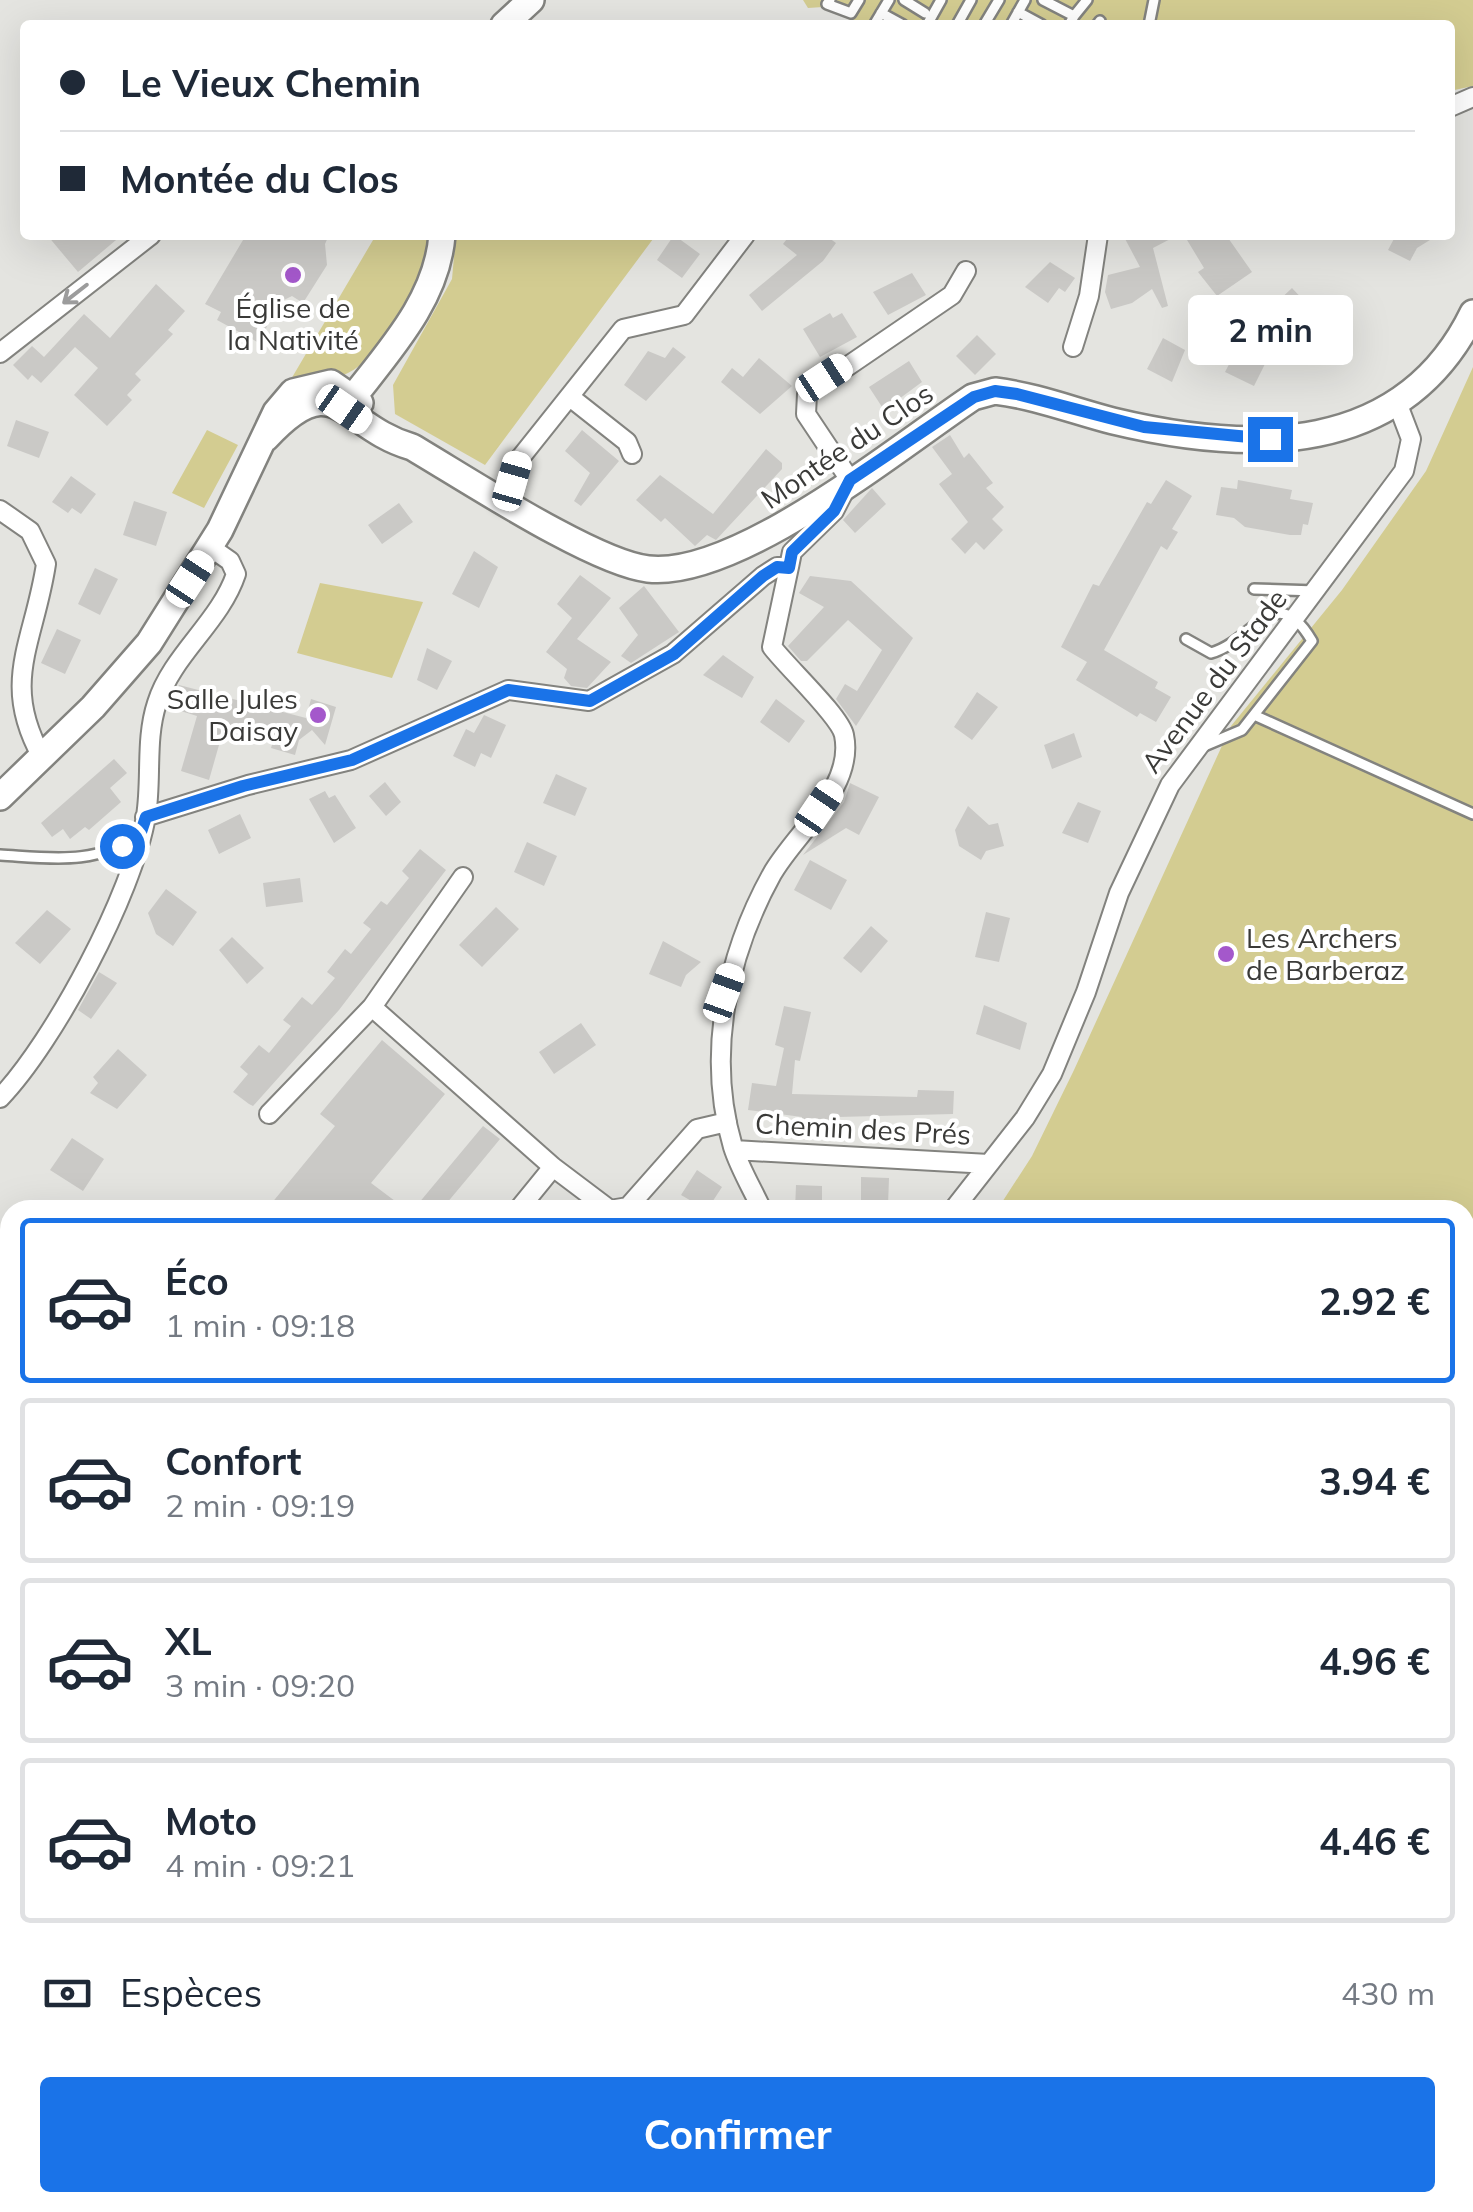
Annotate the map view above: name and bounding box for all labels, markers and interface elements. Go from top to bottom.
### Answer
text: Le Vieux Chemin [120,59,421,107]
text: Montée du Clos [120,155,399,203]
marker: Église de la Nativité [282,264,304,286]
one-way arrow [62,283,89,304]
place label: Église de la Nativité [227,290,359,357]
callout: 2 min [1188,294,1352,364]
text: 2 min [1228,310,1313,350]
car [791,349,857,407]
street label: Montée du Clos [754,375,939,516]
car [311,380,377,438]
route end [1248,417,1293,462]
car [489,448,535,514]
car [161,546,219,612]
street label: Avenue du Stade [1133,582,1294,780]
place label: Salle Jules Daisay [167,681,298,748]
marker: Salle Jules Daisay [307,704,329,726]
car [790,775,848,841]
route start [100,824,145,869]
place label: Les Archers de Barberaz [1246,920,1405,987]
marker: Les Archers de Barberaz [1215,943,1237,965]
car [700,960,748,1026]
street label: Chemin des Prés [754,1105,972,1152]
icon: car [45,1256,135,1346]
text: Éco [165,1257,229,1305]
text: 2.92 € [1319,1277,1430,1325]
text: 1 min · 09:18 [165,1305,355,1345]
icon: car [45,1436,135,1526]
text: Confort [165,1437,302,1485]
text: 3.94 € [1319,1457,1430,1505]
text: 2 min · 09:19 [165,1485,355,1525]
icon: car [45,1616,135,1706]
text: XL [165,1617,212,1665]
text: 4.96 € [1319,1637,1430,1685]
text: 3 min · 09:20 [165,1665,355,1705]
icon: car [45,1796,135,1886]
text: Moto [165,1797,257,1845]
text: 4.46 € [1319,1817,1430,1865]
text: 4 min · 09:21 [165,1845,355,1885]
icon: cash [40,1966,95,2021]
text: Espèces [120,1969,262,2017]
text: 430 m [1341,1973,1435,2013]
button: Confirmer [40,2077,1435,2192]

